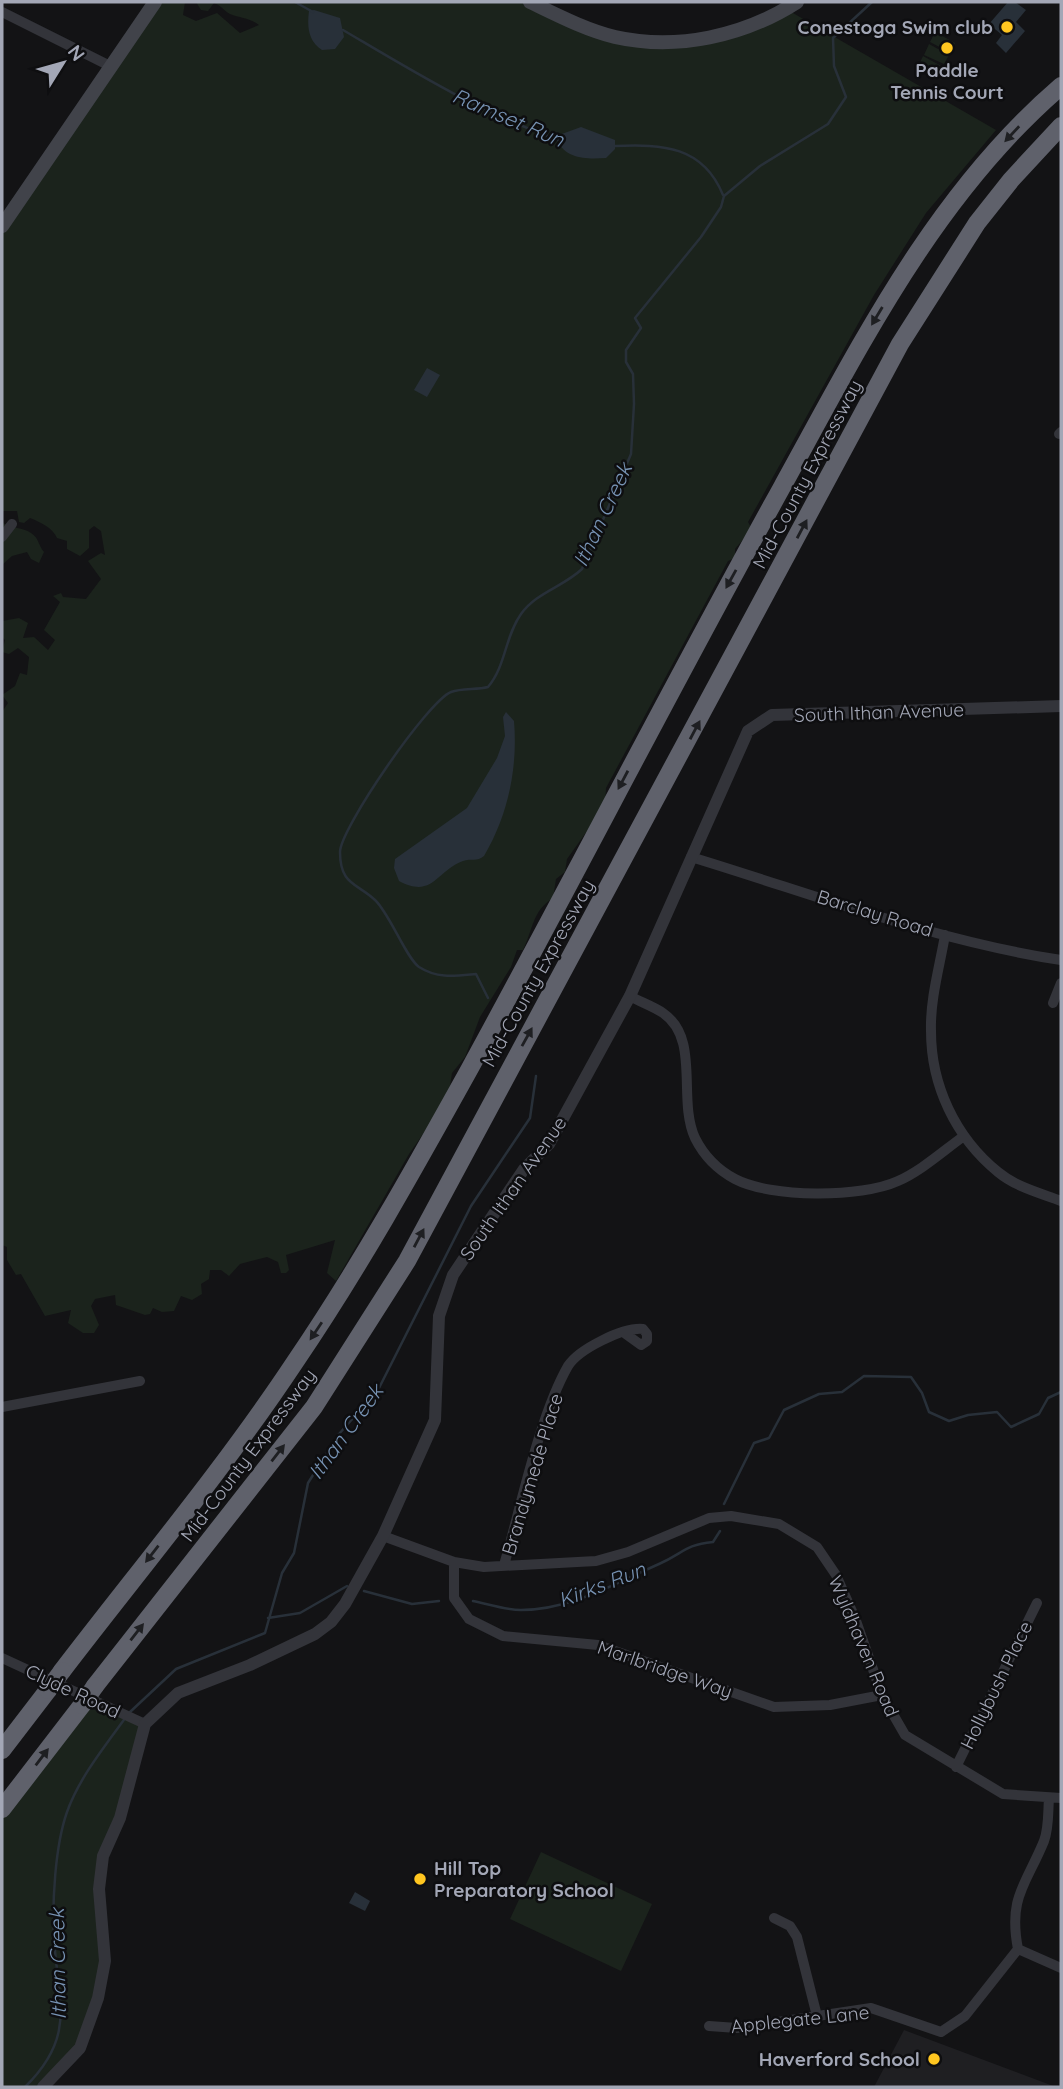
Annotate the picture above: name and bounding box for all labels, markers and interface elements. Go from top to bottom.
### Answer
place label: Conestoga Swim club [797,15,993,39]
marker: Conestoga Swim club [999,19,1015,35]
north arrow [28,28,98,98]
text: N [63,40,90,66]
marker: Paddle Tennis Court [939,40,955,56]
place label: Paddle Tennis Court [890,58,1004,104]
water label: Ramset Run [449,82,569,153]
one-way arrow [1004,125,1020,143]
one-way arrow [871,307,884,326]
street label: Mid-County Expressway [747,375,867,573]
water label: Ithan Creek [567,457,638,570]
one-way arrow [796,519,807,539]
one-way arrow [725,569,737,589]
street label: South Ithan Avenue [794,697,964,727]
one-way arrow [689,720,700,740]
one-way arrow [618,770,630,790]
street label: Mid-County Expressway [476,875,600,1071]
street label: Barclay Road [814,884,936,942]
one-way arrow [521,1027,533,1047]
street label: South Ithan Avenue [454,1111,572,1265]
one-way arrow [413,1227,425,1247]
one-way arrow [309,1322,322,1341]
street label: Mid-County Expressway [175,1364,321,1546]
water label: Ithan Creek [302,1377,389,1484]
street label: Brandymede Place [496,1390,568,1558]
one-way arrow [270,1445,285,1463]
one-way arrow [145,1545,159,1563]
water label: Kirks Run [554,1555,650,1613]
street label: Wyldhaven Road [823,1572,905,1720]
street label: Hollybush Place [955,1617,1037,1753]
one-way arrow [129,1623,144,1641]
street label: Marlbridge Way [594,1635,736,1703]
street label: Clyde Road [22,1659,124,1723]
one-way arrow [34,1748,48,1766]
place label: Hill Top Preparatory School [434,1856,614,1902]
marker: Hill Top Preparatory School [412,1871,428,1887]
water label: Ithan Creek [43,1906,71,2020]
street label: Applegate Lane [730,2000,870,2038]
place label: Haverford School [759,2047,920,2071]
marker: Haverford School [926,2051,942,2067]

